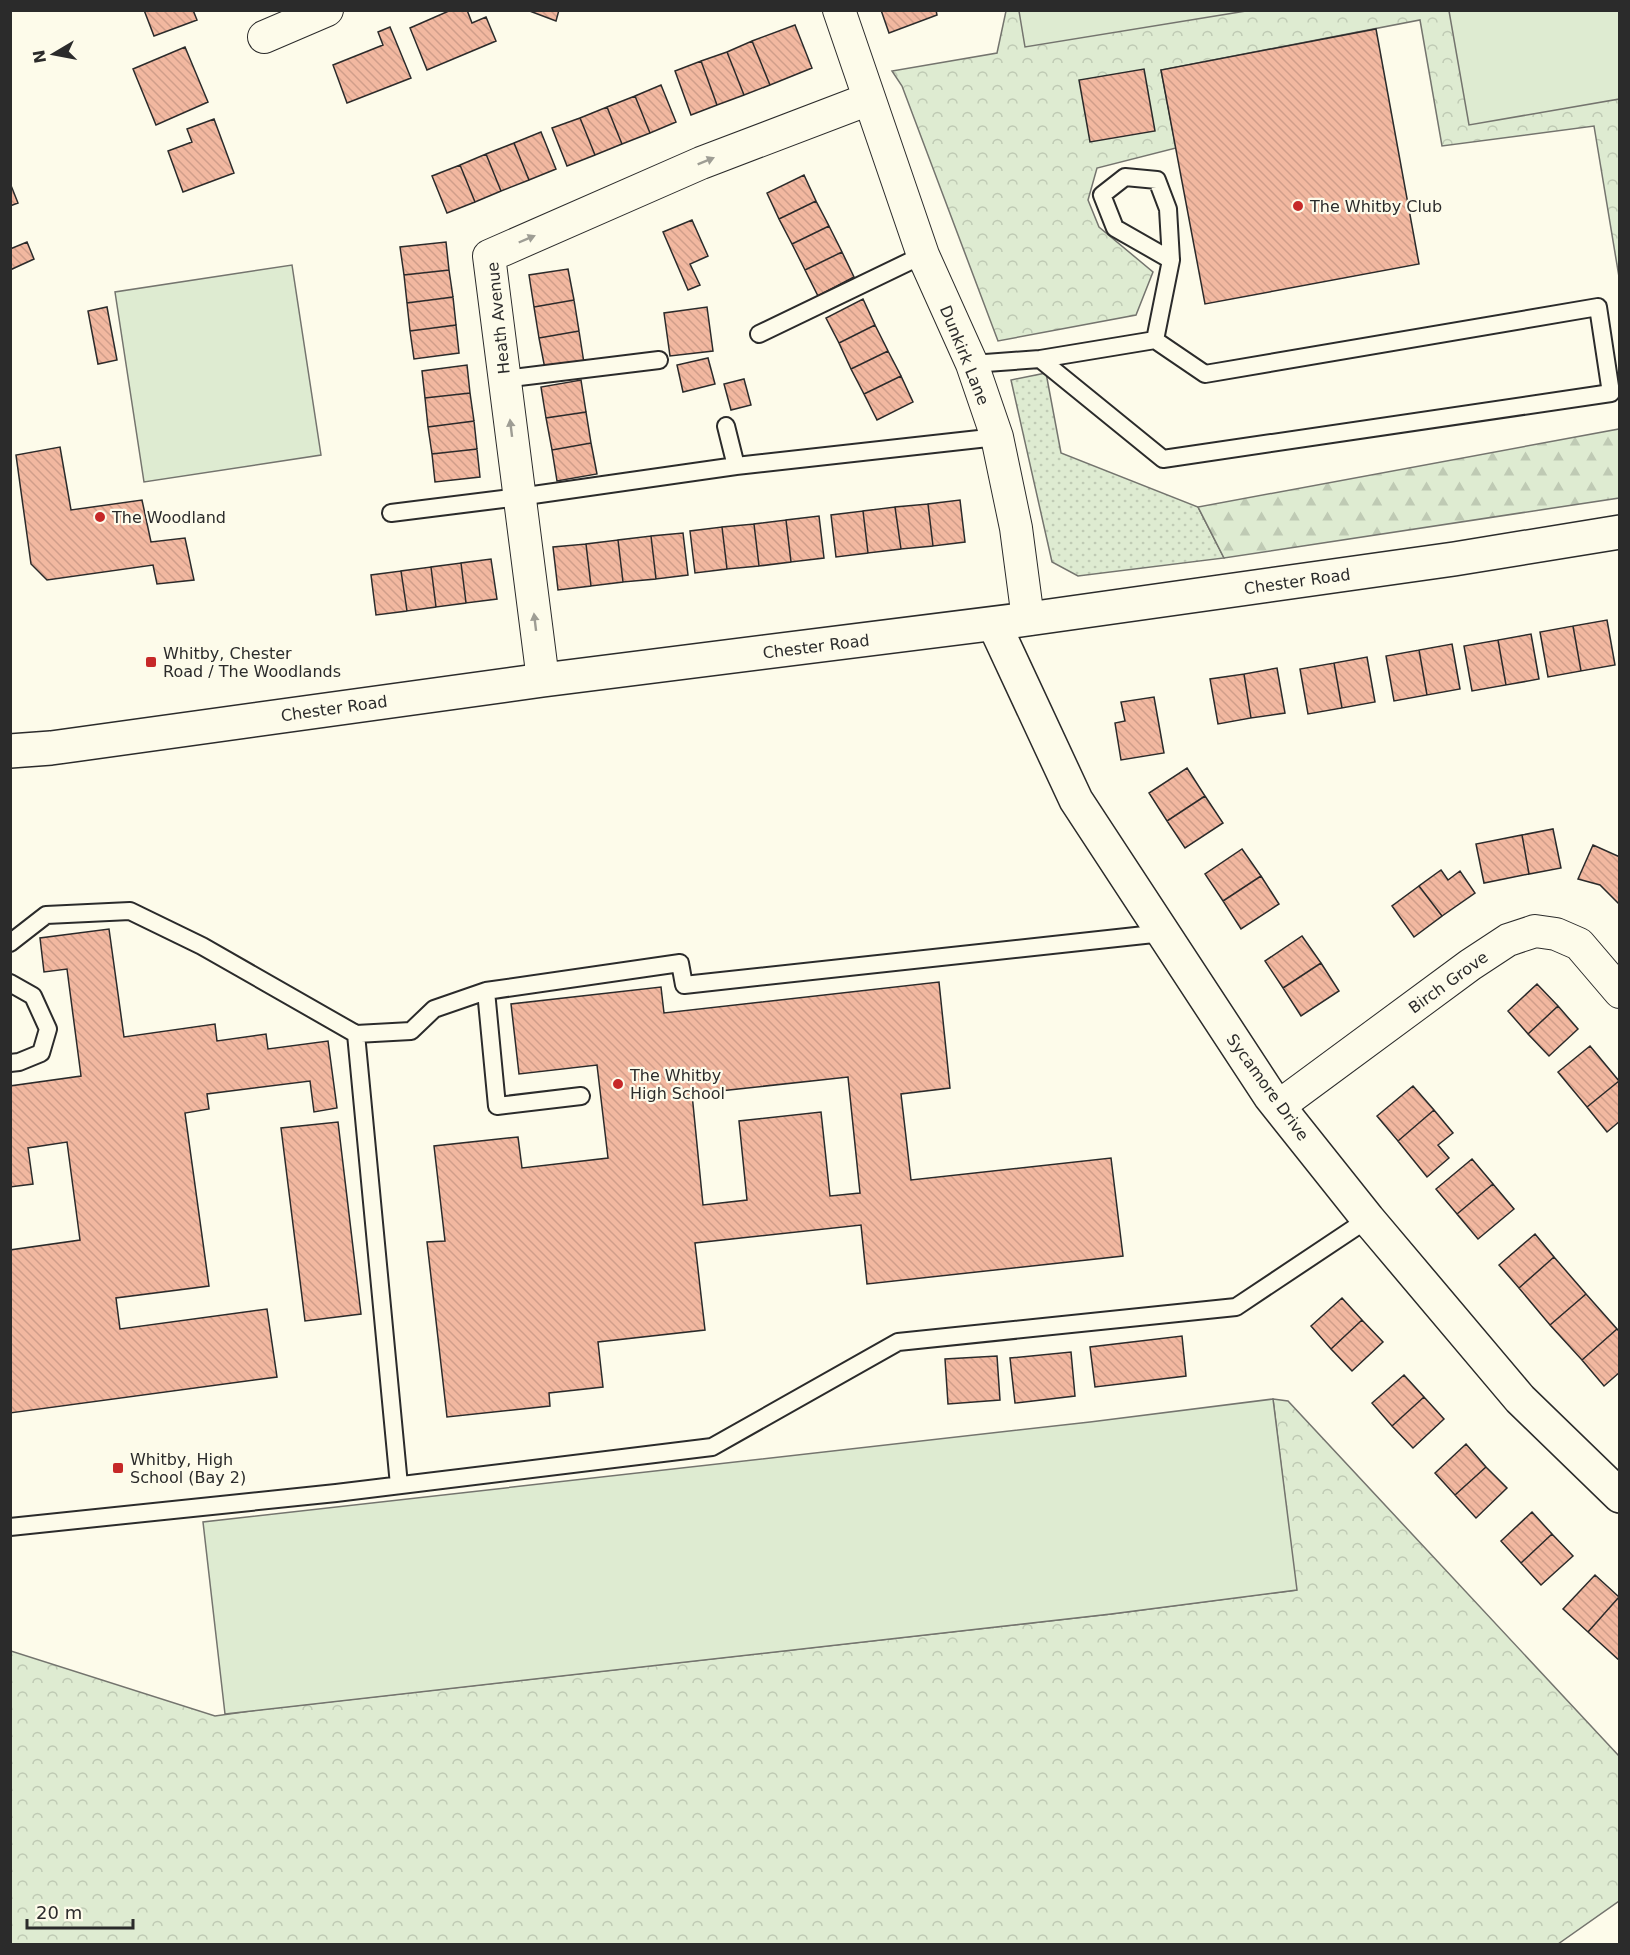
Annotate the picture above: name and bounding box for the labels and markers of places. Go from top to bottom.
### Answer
place label: The Whitby Club [1309,197,1442,216]
marker: The Whitby Club [1291,199,1305,213]
place label: The Woodland [111,508,226,527]
marker: The Woodland [93,510,107,524]
place label: Whitby, Chester Road / The Woodlands [163,644,341,681]
marker: Whitby, Chester Road / The Woodlands [144,655,158,669]
place label: The Whitby High School [629,1066,725,1103]
marker: The Whitby High School [611,1077,625,1091]
place label: Whitby, High School (Bay 2) [130,1450,246,1487]
marker: Whitby, High School (Bay 2) [111,1461,125,1475]

